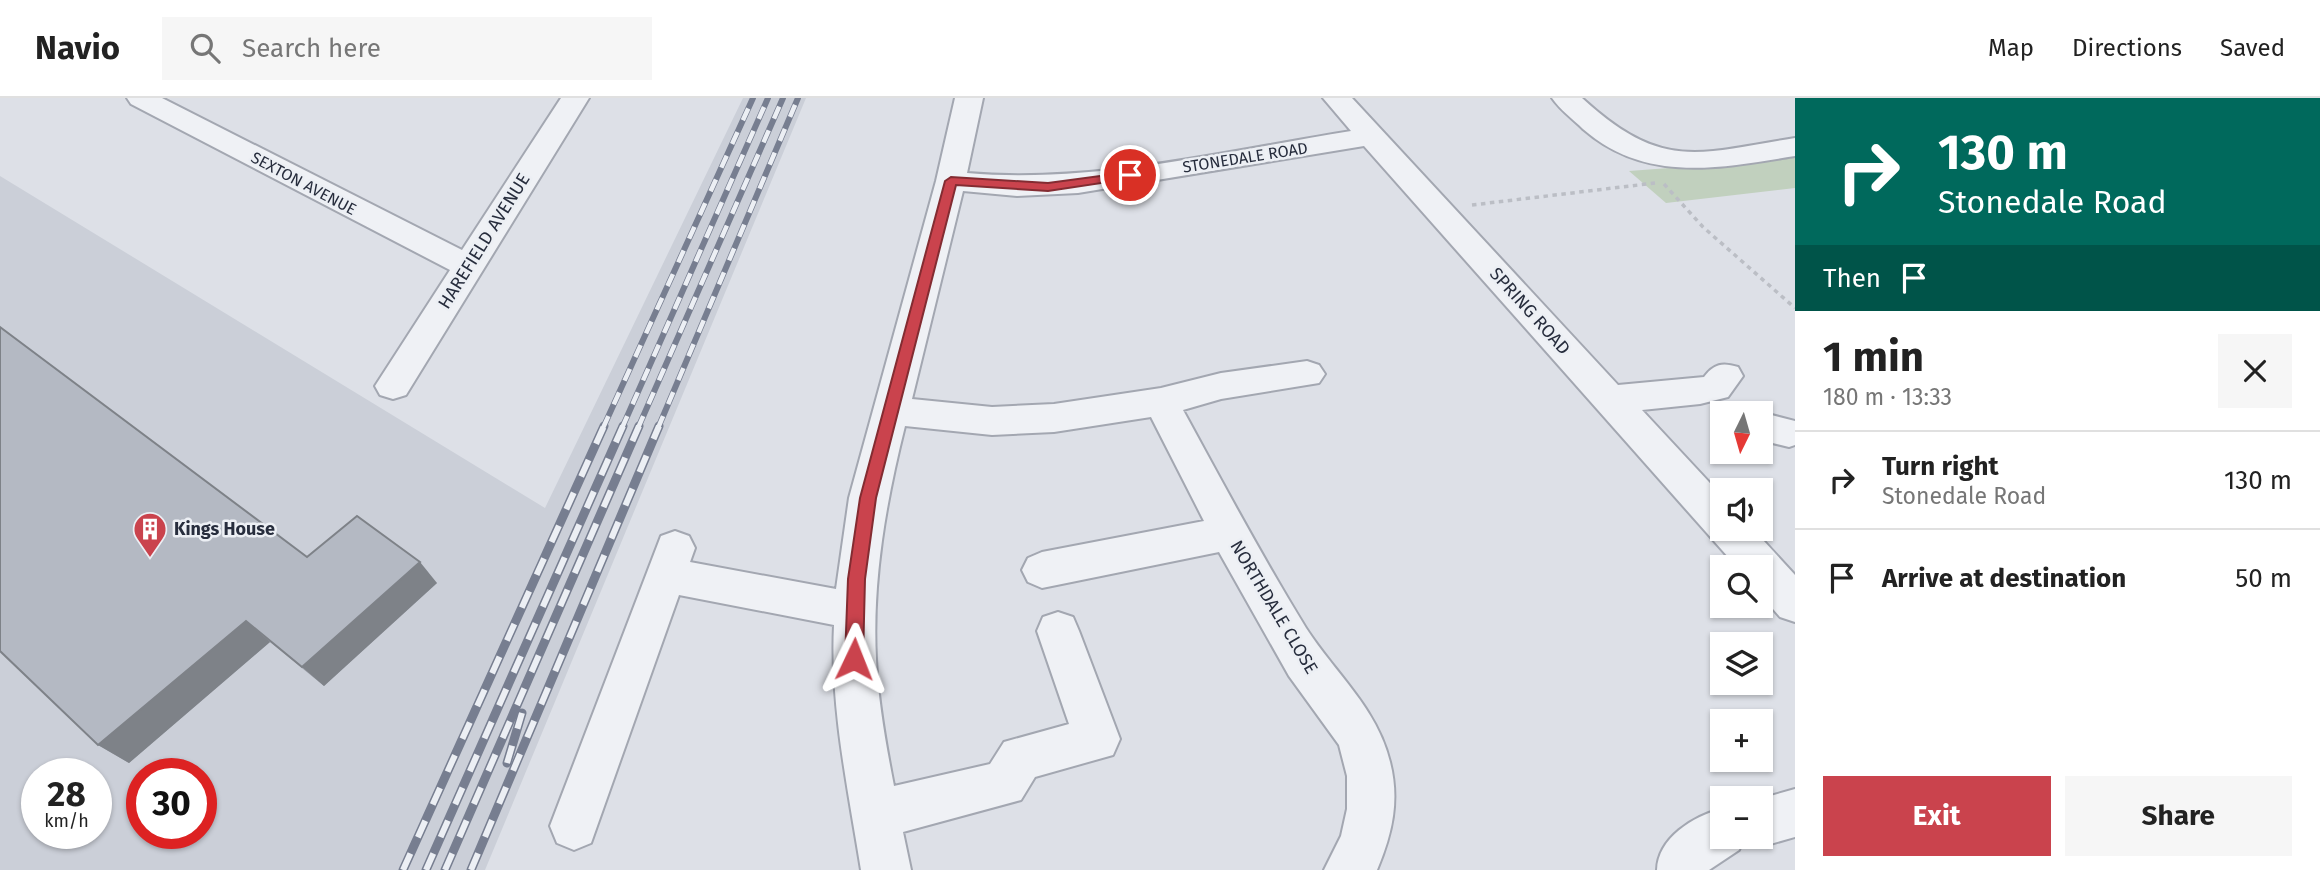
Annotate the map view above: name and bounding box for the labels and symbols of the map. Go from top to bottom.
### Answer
street label: STONEDALE ROAD [1181,138,1309,177]
pin [1100,145,1160,205]
street label: SEXTON AVENUE [248,148,360,219]
street label: HAREFIELD AVENUE [433,169,535,313]
street label: SPRING ROAD [1485,263,1575,359]
north arrow [1710,401,1773,464]
building icon: Kings House [131,510,169,559]
place label: Kings House [174,518,275,540]
street label: NORTHDALE CLOSE [1225,536,1323,678]
position arrow [817,622,891,696]
speed limit sign: 30 [126,758,217,849]

